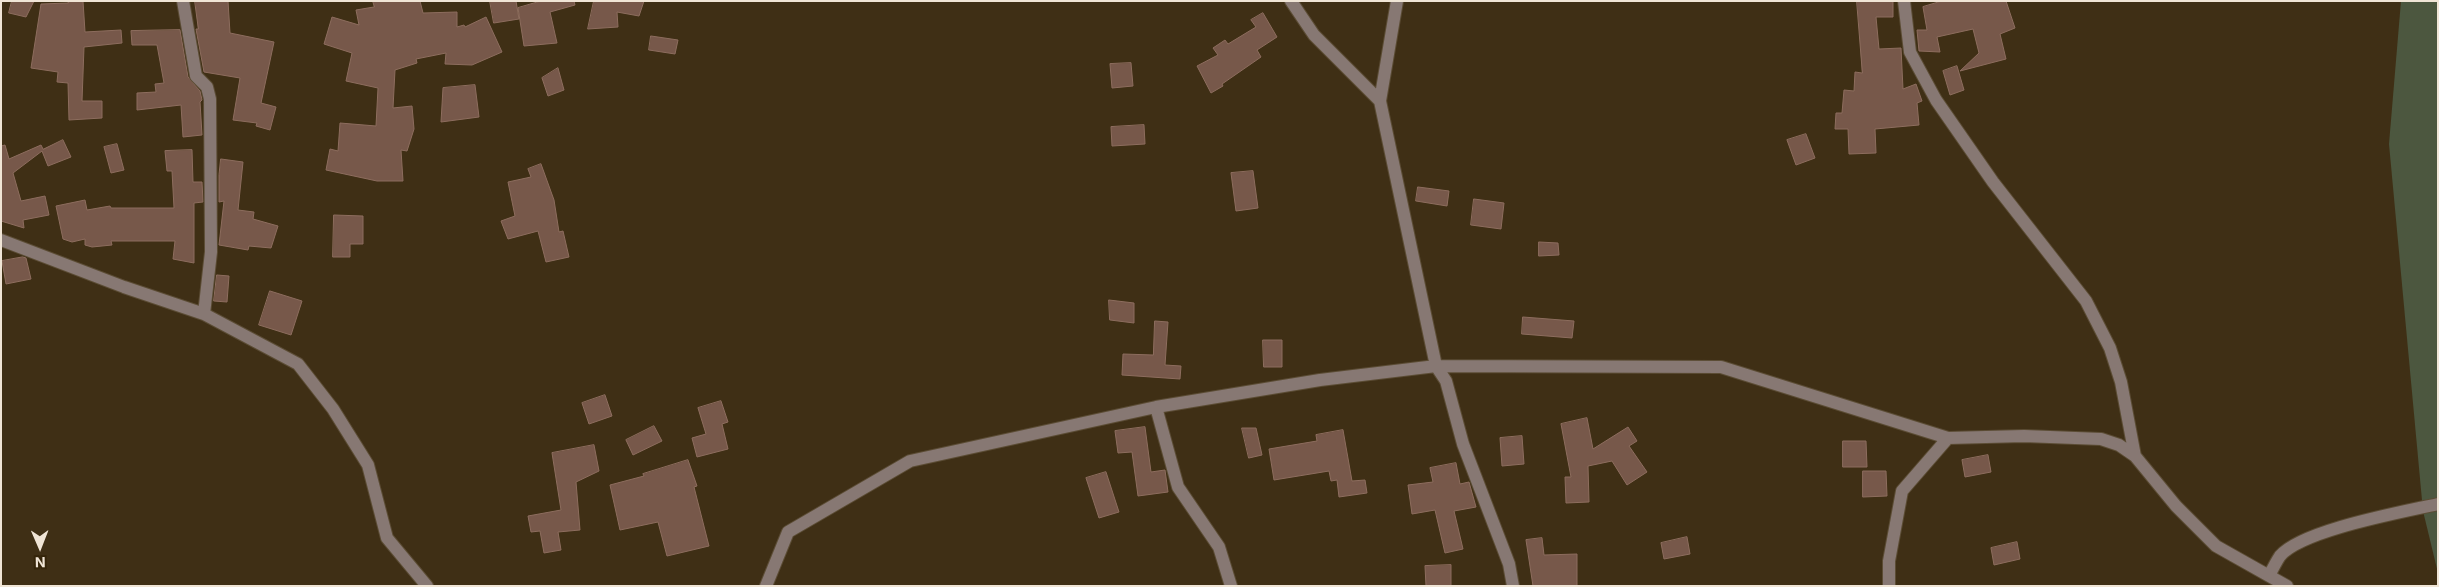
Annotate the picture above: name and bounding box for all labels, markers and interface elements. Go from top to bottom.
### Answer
north arrow [15,522,65,572]
text: N [35,554,46,571]

